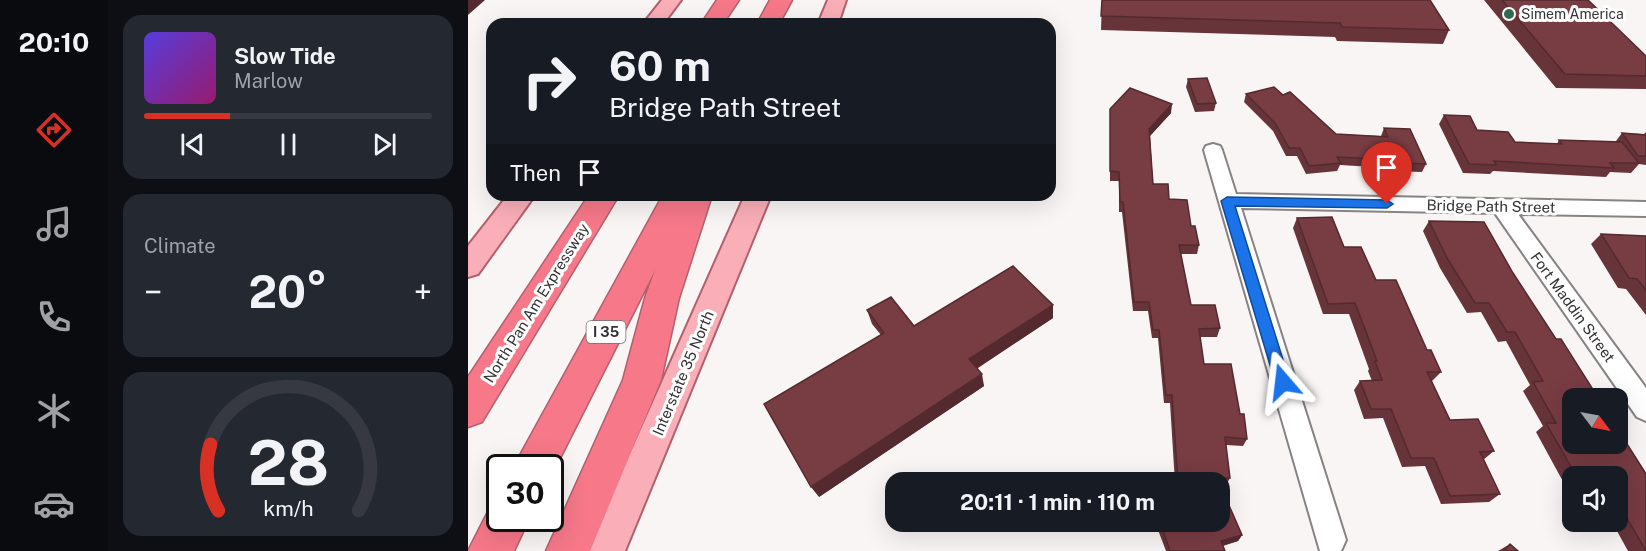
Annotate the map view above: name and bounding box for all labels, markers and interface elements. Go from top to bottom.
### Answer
place label: Simem America [1521,6,1624,22]
marker: Simem America [1502,7,1516,21]
text: 20:10 [19,26,89,58]
text: 60 m [609,41,711,90]
icon: right [510,42,588,120]
text: Slow Tide [234,43,336,69]
text: Marlow [234,69,303,93]
text: Bridge Path Street [609,91,841,123]
icon: directions [33,109,75,151]
icon: previous [176,128,209,161]
icon: pause [272,128,305,161]
icon: next [368,128,401,161]
pin [1361,142,1412,204]
icon: arrive [1370,151,1403,184]
icon: arrive [573,156,606,189]
text: Then [510,160,561,186]
street label: Bridge Path Street [1426,196,1556,216]
icon: music [33,203,75,245]
street label: North Pan Am Expressway [480,220,592,386]
text: Climate [144,234,216,258]
street label: Fort Maddin Street [1527,249,1619,365]
text: 20° [249,265,327,318]
text: − [144,273,162,311]
text: + [414,273,432,311]
icon: phone [33,296,75,338]
street label: Interstate 35 North [649,308,717,438]
road number: I 35 [586,321,626,343]
position arrow [1251,350,1315,414]
north arrow [1562,388,1628,454]
map controls [1562,388,1628,532]
icon: climate [33,390,75,432]
text: 28 [247,426,329,499]
speed limit sign: 30 [486,454,564,532]
button: sound [1562,466,1628,532]
icon: car [33,483,75,525]
text: 20:11 · 1 min · 110 m [960,489,1155,515]
text: km/h [263,497,313,522]

